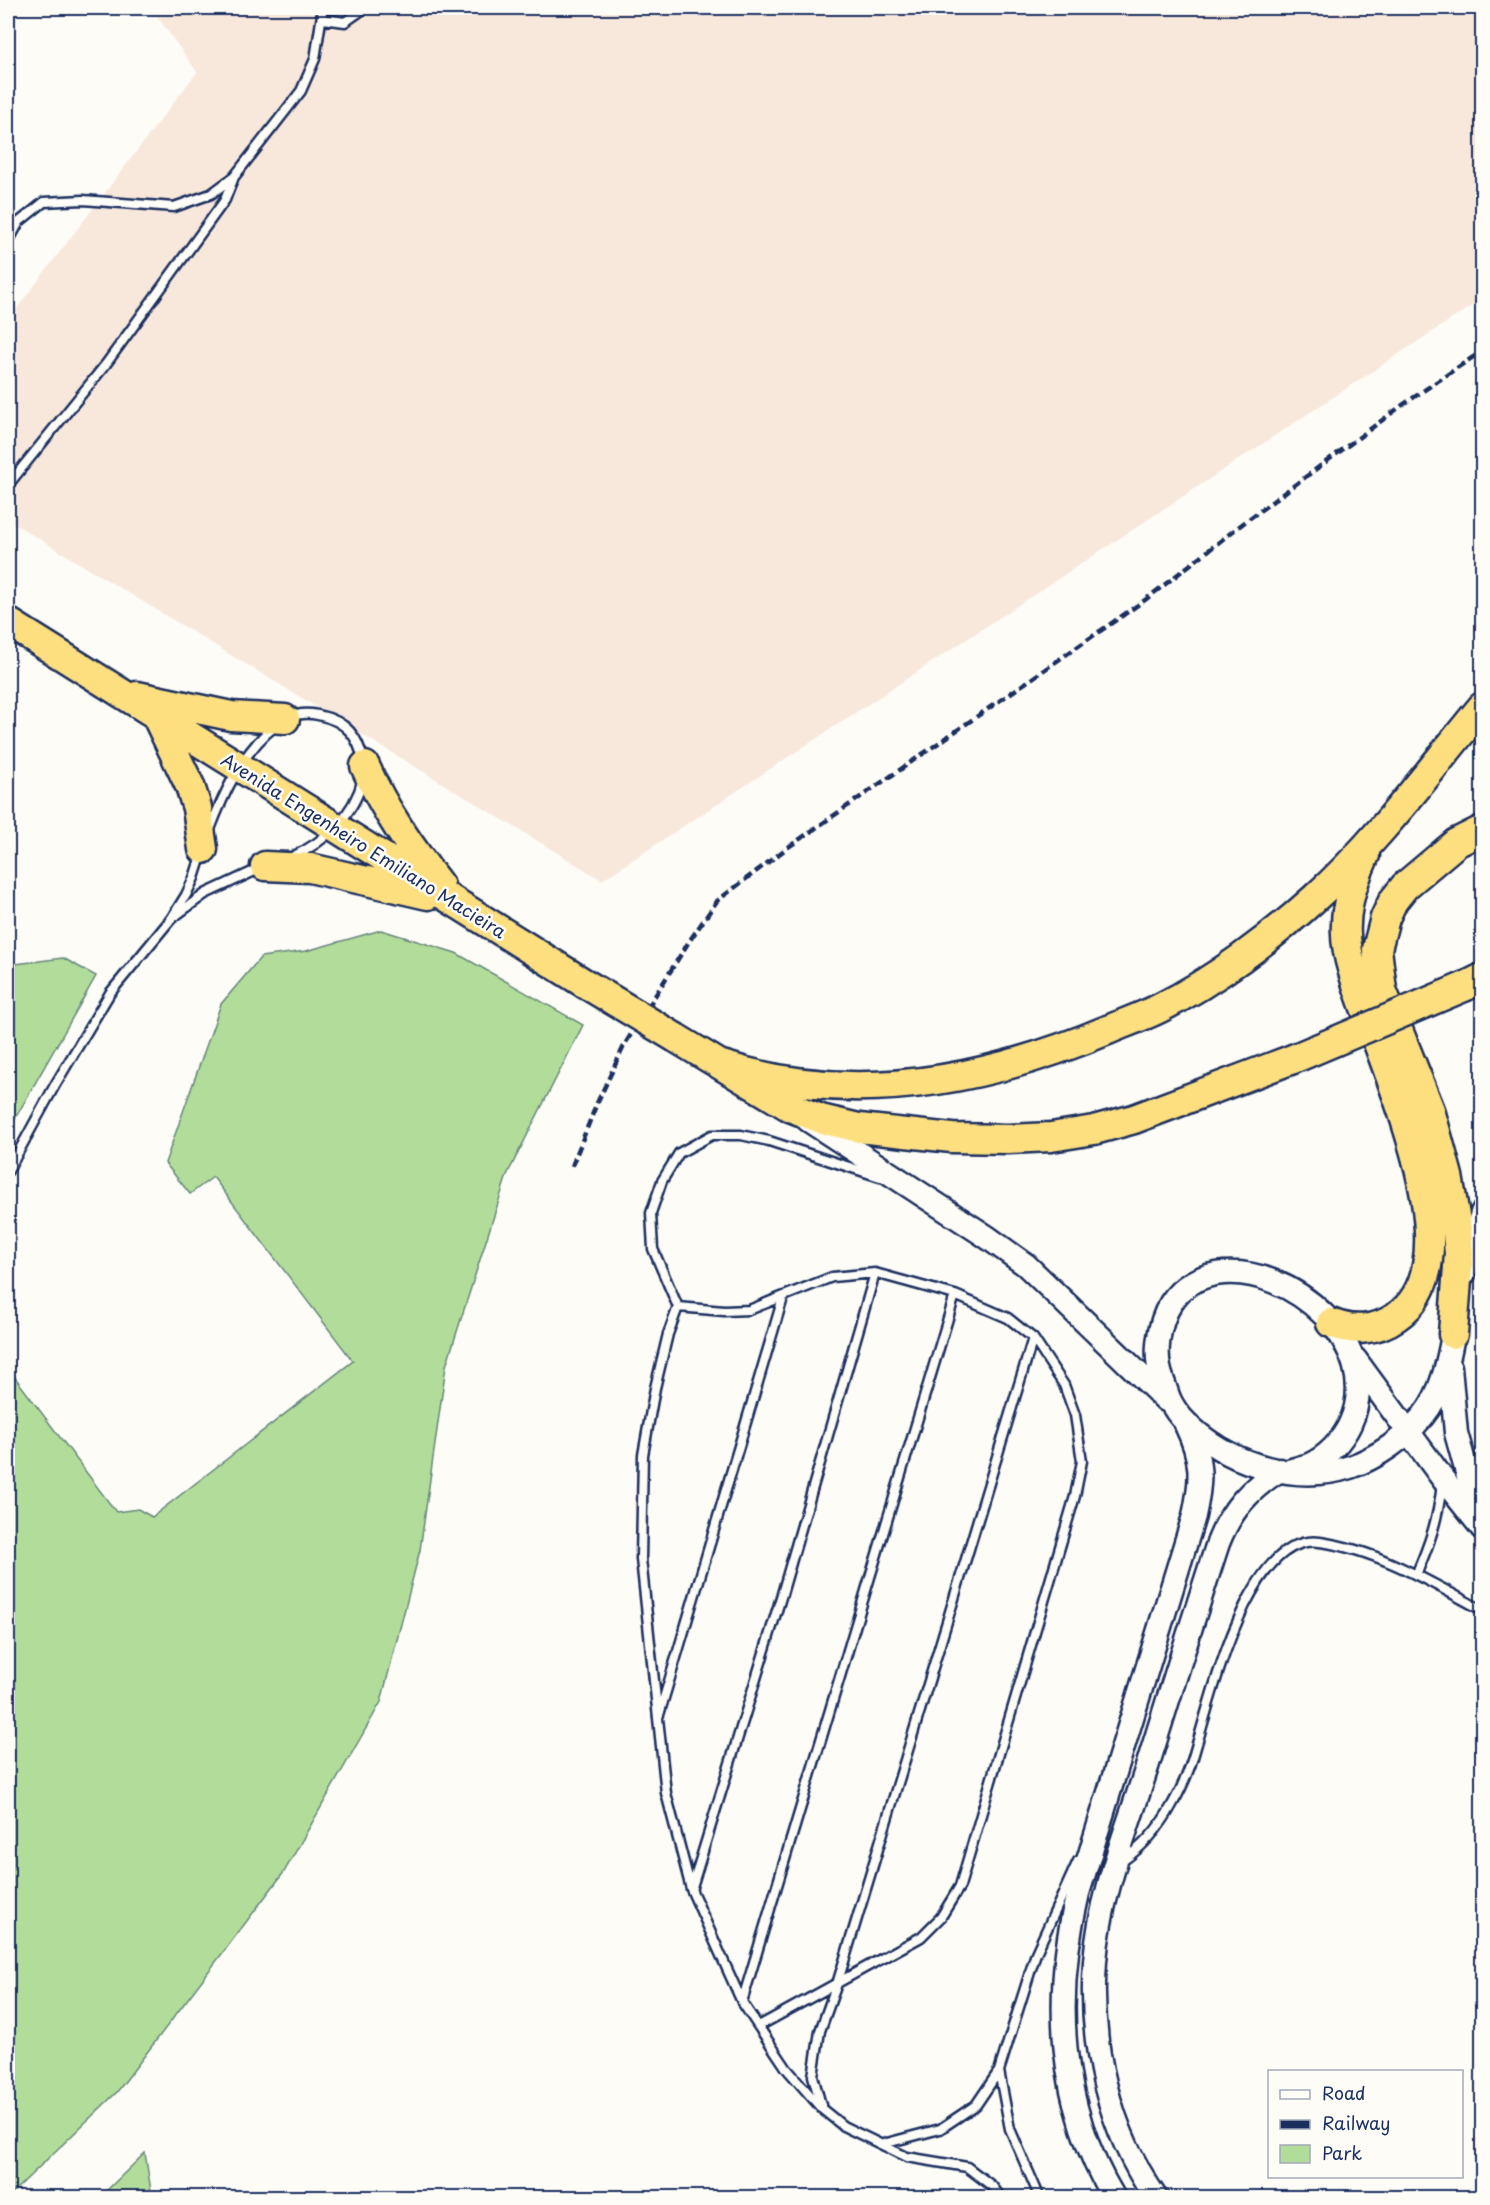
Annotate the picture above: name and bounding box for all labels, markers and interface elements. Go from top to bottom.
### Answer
street label: Avenida Engenheiro Emiliano Macieira [216,746,512,945]
legend [1268,2070,1463,2178]
text: Road [1322,2079,1366,2106]
text: Railway [1322,2109,1390,2136]
text: Park [1322,2139,1362,2166]

